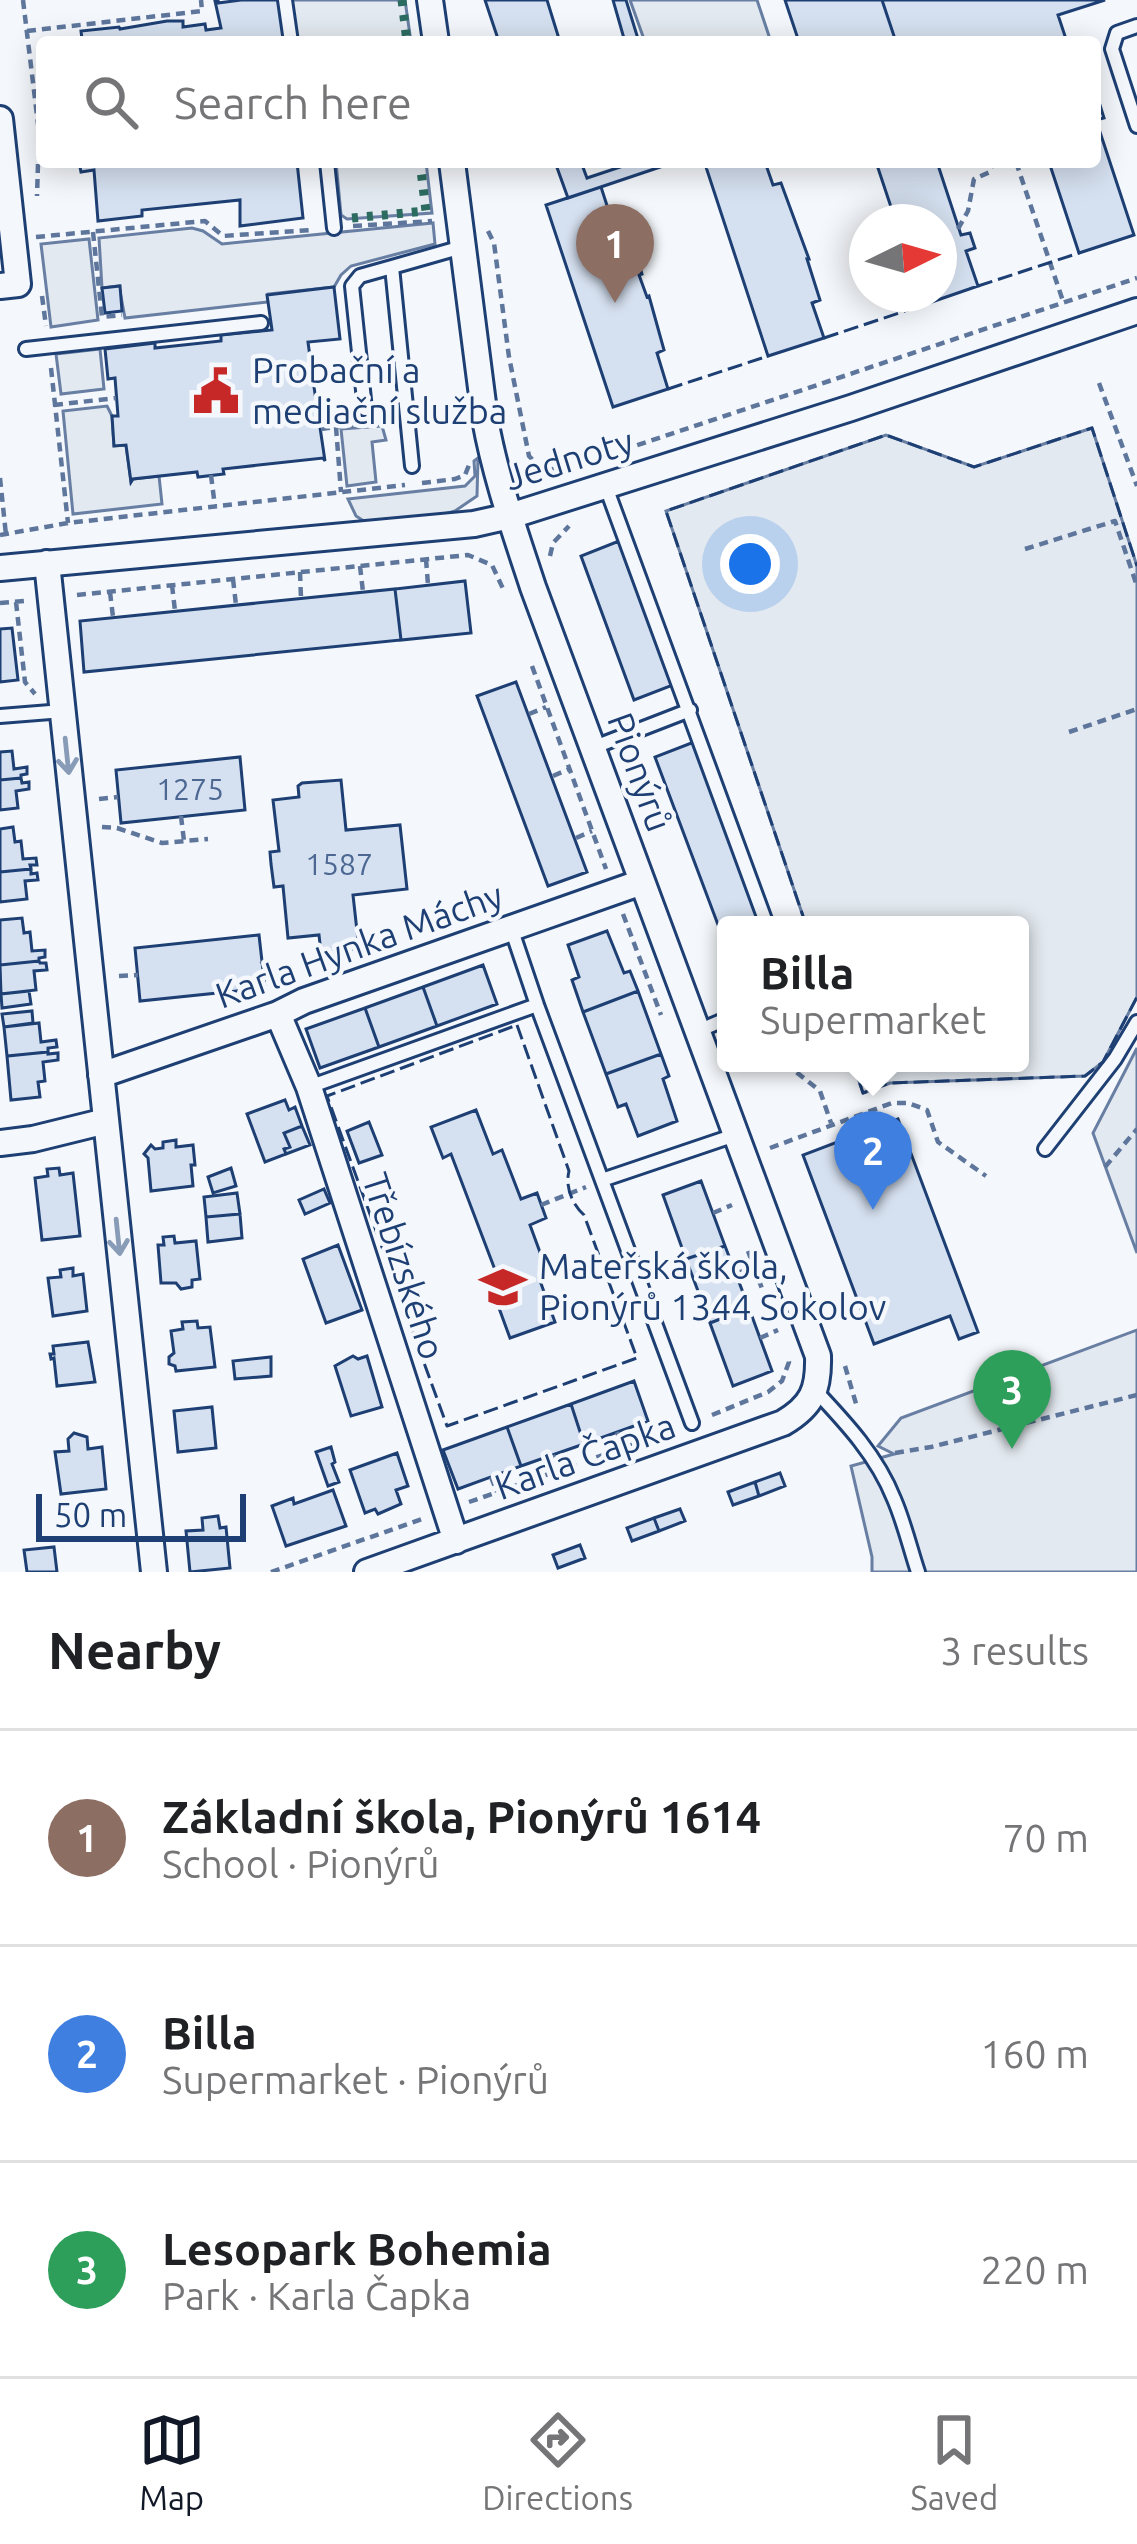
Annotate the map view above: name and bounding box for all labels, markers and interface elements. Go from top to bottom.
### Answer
search box [36,36,1101,168]
icon: search [78,69,144,135]
text: Search here [174,77,412,128]
pin: 1 [576,204,654,303]
north arrow [849,204,957,312]
place label: Probační a mediační služba [252,349,507,431]
public building icon: Probační a mediační služba [191,366,241,416]
street label: Jednoty [500,420,638,497]
your location [720,534,780,594]
street label: Pionýrů [600,707,681,837]
one-way arrow [57,736,79,775]
house number: 1275 [156,772,224,806]
house number: 1587 [305,847,373,881]
street label: Karla Hynka Máchy [210,874,508,1015]
popup [717,916,1029,1072]
text: Billa [760,947,854,998]
text: Supermarket [760,998,986,1041]
pin: 2 [834,1111,912,1210]
street label: Třebízského [355,1168,454,1364]
one-way arrow [108,1217,130,1256]
place label: Mateřská škola, Pionýrů 1344 Sokolov [539,1245,886,1327]
school or university icon: Mateřská škola, Pionýrů 1344 Sokolov [478,1262,528,1312]
pin: 3 [973,1350,1051,1449]
street label: Karla Čapka [489,1404,680,1507]
scale bar [36,1488,246,1541]
text: 50 m [54,1496,127,1533]
text: Nearby [48,1621,221,1679]
text: 3 results [940,1629,1089,1672]
text: Základní škola, Pionýrů 1614 [162,1791,761,1842]
text: 1 [76,1816,98,1859]
text: 70 m [1002,1816,1089,1859]
text: School · Pionýrů [162,1842,440,1885]
text: Billa [162,2007,257,2058]
text: 2 [76,2032,98,2075]
text: 160 m [980,2032,1089,2075]
text: Supermarket · Pionýrů [162,2058,549,2101]
text: Lesopark Bohemia [162,2223,552,2274]
text: 3 [76,2248,98,2291]
text: 220 m [980,2248,1089,2291]
text: Park · Karla Čapka [162,2274,471,2317]
tab: Map [139,2407,205,2516]
tab: Directions [482,2407,633,2516]
tab: Saved [910,2407,998,2516]

